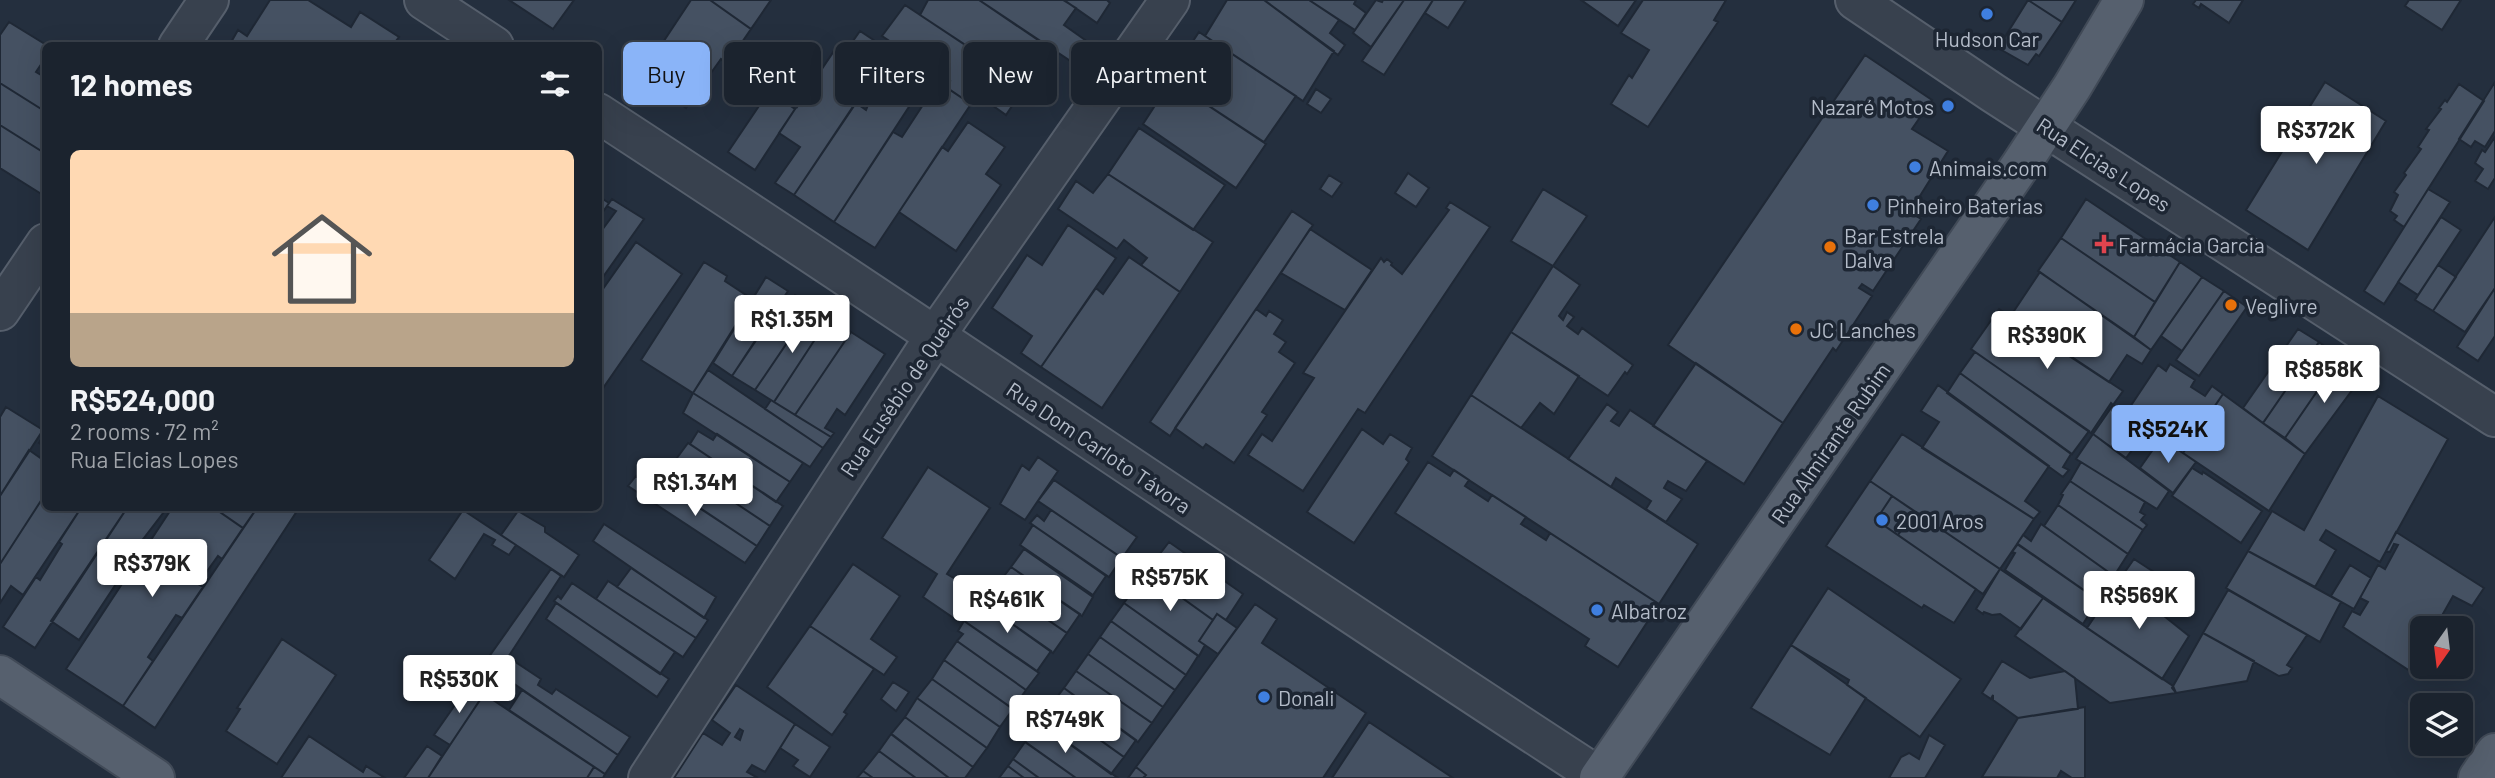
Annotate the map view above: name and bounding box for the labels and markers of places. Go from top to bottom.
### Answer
marker: Hudson Car [1979,6,1995,22]
place label: Hudson Car [1935,26,2040,51]
place label: Nazaré Motos [1811,94,1934,119]
marker: Nazaré Motos [1940,98,1956,114]
pin: R$372K [2259,106,2373,166]
place label: Animais.com [1929,155,2047,180]
marker: Animais.com [1907,159,1923,175]
place label: Pinheiro Baterias [1887,193,2043,218]
marker: Pinheiro Baterias [1865,197,1881,213]
place label: Bar Estrela Dalva [1844,223,1944,272]
place label: Farmácia Garcia [2118,232,2265,257]
marker: Farmácia Garcia [2096,236,2112,252]
marker: Bar Estrela Dalva [1822,239,1838,255]
place label: Veglivre [2245,293,2318,318]
pin: R$1.35M [727,296,857,355]
marker: Veglivre [2223,297,2239,313]
pin: R$390K [1990,312,2104,371]
place label: JC Lanches [1810,317,1916,342]
marker: JC Lanches [1788,321,1804,337]
pin: R$858K [2267,346,2381,405]
pin: R$524K [2111,406,2225,465]
pin: R$1.34M [630,458,760,518]
place label: 2001 Aros [1896,508,1984,533]
marker: 2001 Aros [1874,512,1890,528]
pin: R$379K [95,540,209,599]
pin: R$575K [1113,554,1227,613]
pin: R$569K [2082,572,2196,631]
pin: R$461K [950,576,1064,635]
place label: Albatroz [1611,598,1687,623]
marker: Albatroz [1589,602,1605,618]
pin: R$530K [402,656,516,715]
place label: Donali [1278,685,1335,710]
marker: Donali [1256,689,1272,705]
pin: R$749K [1008,696,1122,755]

